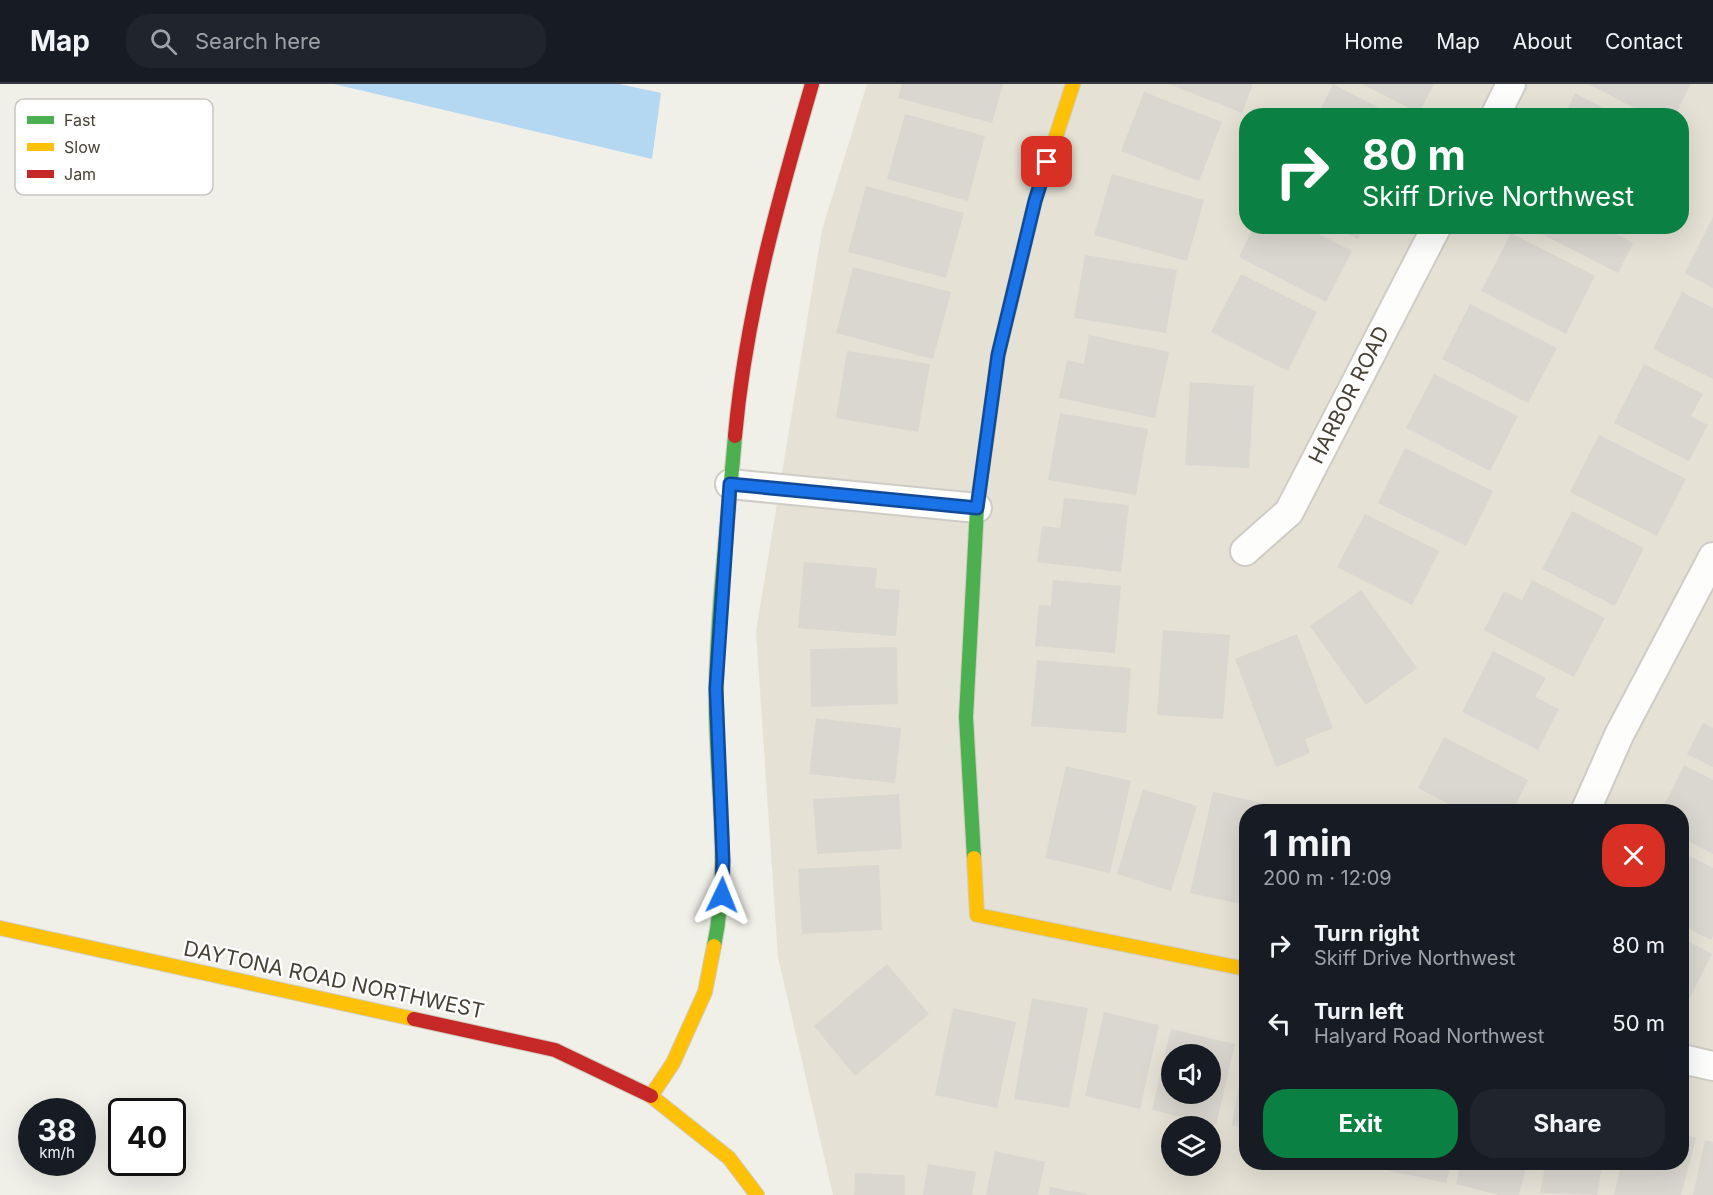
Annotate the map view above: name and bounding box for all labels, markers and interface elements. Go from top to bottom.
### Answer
search box [126,14,546,68]
text: Map [30,24,90,58]
icon: search [147,25,180,58]
text: Search here [195,28,321,54]
text: Home [1344,29,1403,54]
text: Map [1436,29,1480,54]
text: About [1513,29,1572,54]
text: Contact [1605,29,1683,54]
legend [15,99,213,195]
text: Fast [64,110,96,130]
text: 80 m [1362,129,1466,180]
icon: right [1263,132,1341,210]
pin [1021,136,1072,187]
text: Slow [64,137,101,157]
icon: arrive [1030,145,1063,178]
text: Jam [64,164,96,184]
text: Skiff Drive Northwest [1362,180,1634,213]
street label: HARBOR ROAD [1303,322,1394,468]
text: 1 min [1263,821,1352,865]
button: close [1602,824,1665,887]
position arrow [690,863,754,927]
text: 200 m · 12:09 [1263,866,1392,890]
text: Turn right [1314,920,1420,946]
icon: right [1263,929,1296,962]
text: 80 m [1612,932,1665,958]
street label: DAYTONA ROAD NORTHWEST [182,935,487,1024]
text: Skiff Drive Northwest [1314,946,1516,970]
text: Turn left [1314,998,1404,1024]
icon: left [1263,1007,1296,1040]
text: 50 m [1612,1010,1665,1036]
text: Halyard Road Northwest [1314,1024,1544,1048]
map controls [1161,1044,1221,1176]
button: sound [1161,1044,1221,1104]
button: Exit [1263,1089,1458,1158]
button: Share [1470,1089,1665,1158]
speed limit sign: 40 [108,1098,186,1176]
text: 38 [38,1112,76,1148]
button: layers [1161,1116,1221,1176]
text: km/h [39,1143,75,1162]

